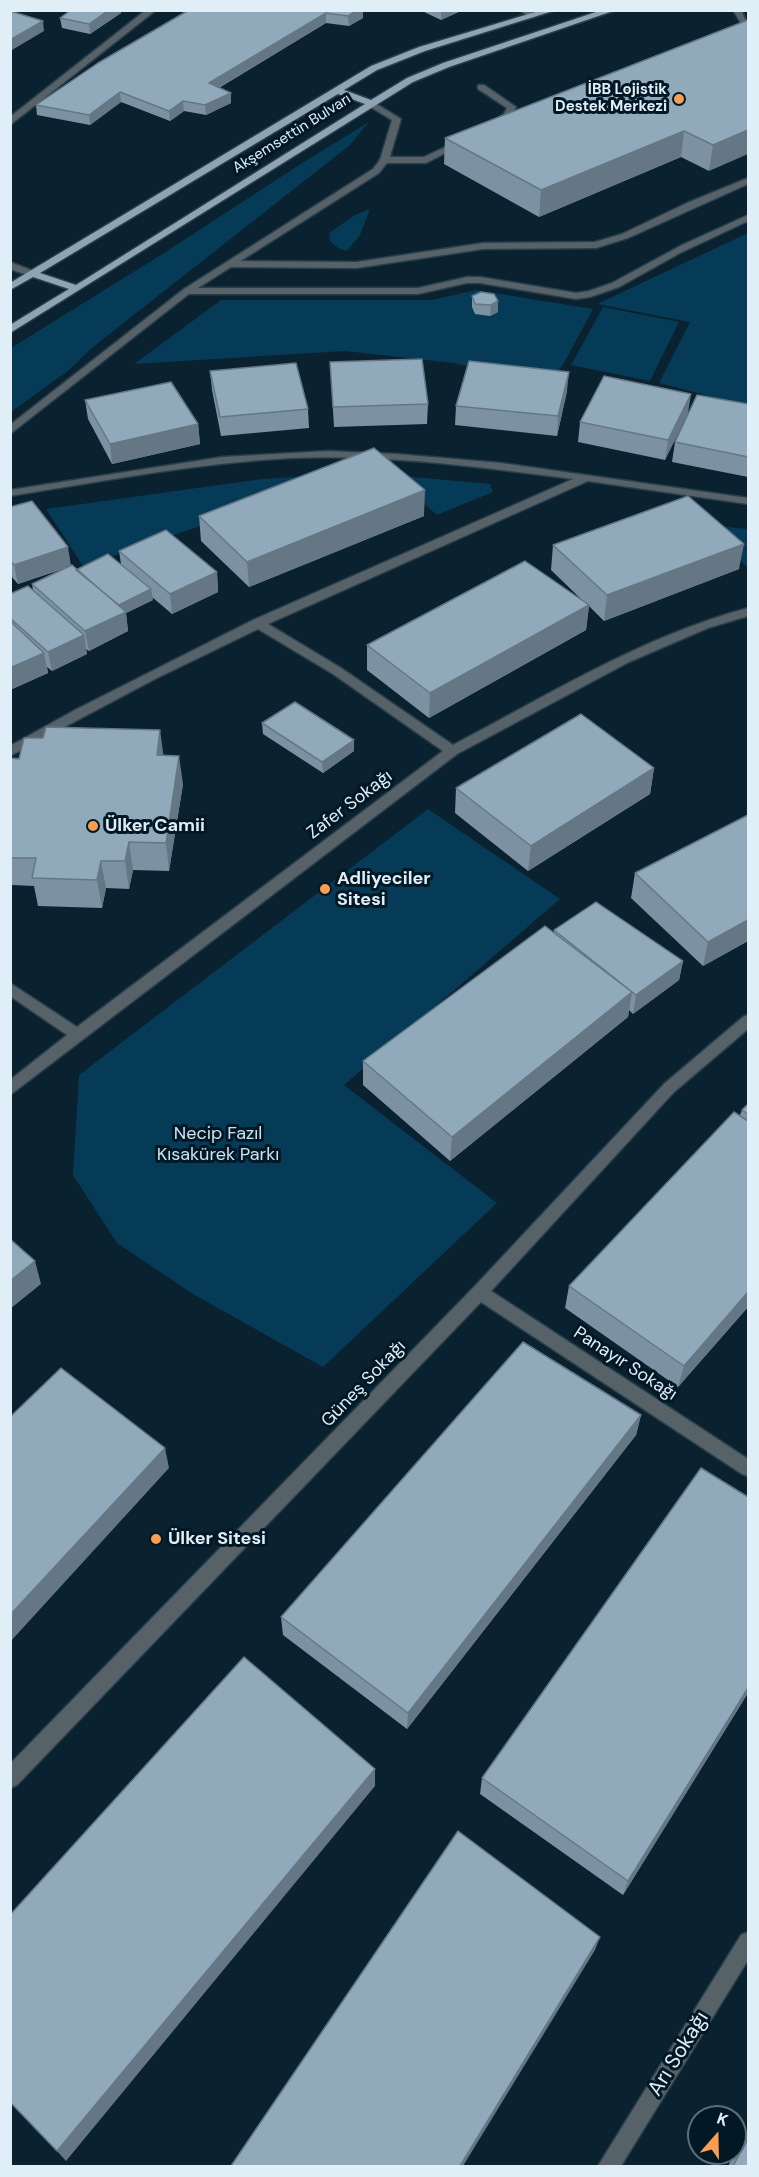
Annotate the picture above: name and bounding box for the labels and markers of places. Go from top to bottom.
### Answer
place label: İBB Lojistik Destek Merkezi [555,81,667,116]
marker: İBB Lojistik Destek Merkezi [672,92,686,106]
place label: Ülker Camii [105,815,205,837]
marker: Ülker Camii [86,819,100,833]
place label: Adliyeciler Sitesi [337,868,431,910]
marker: Adliyeciler Sitesi [318,882,332,896]
place label: Ülker Sitesi [168,1528,266,1550]
marker: Ülker Sitesi [149,1532,163,1546]

